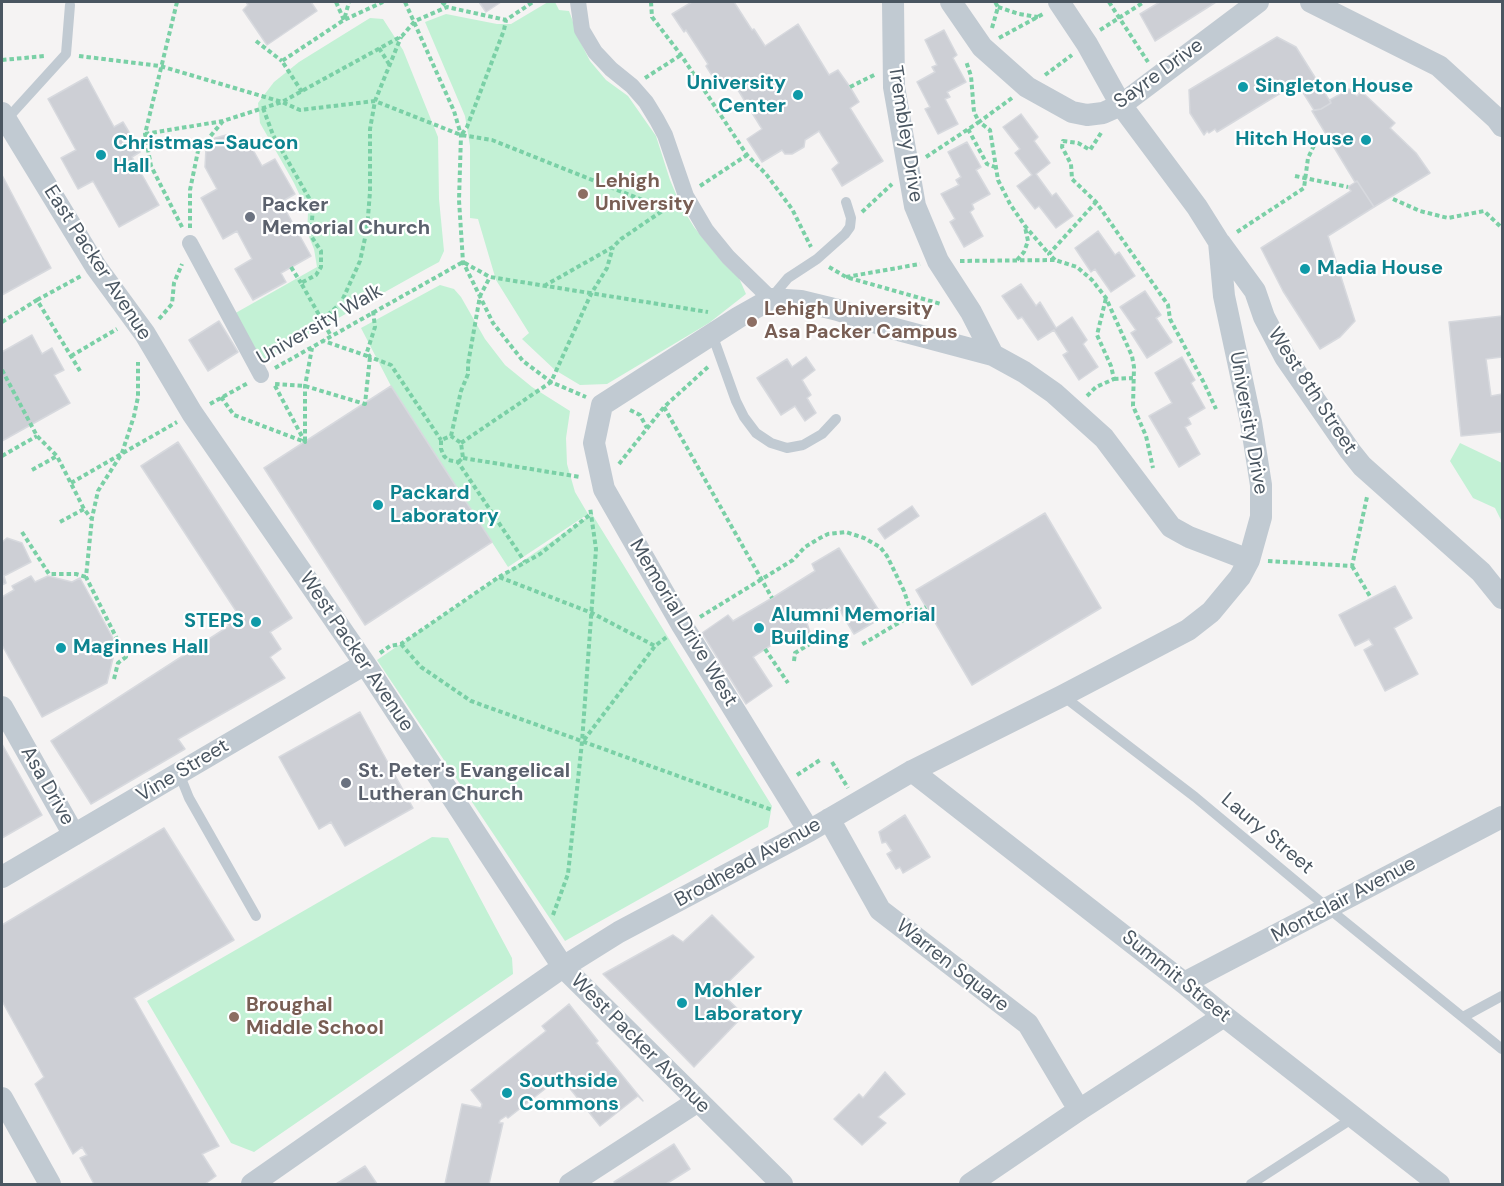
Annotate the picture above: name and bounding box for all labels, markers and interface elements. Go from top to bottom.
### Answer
street label: Sayre Drive [1110,34,1208,114]
street label: Trembley Drive [882,64,928,204]
place label: University Center [687,72,786,119]
place label: Singleton House [1255,75,1413,99]
marker: Singleton House [1236,80,1250,94]
marker: University Center [791,88,805,102]
place label: Hitch House [1235,128,1354,152]
place label: Christmas-Saucon Hall [113,132,298,179]
marker: Hitch House [1359,133,1373,147]
marker: Christmas-Saucon Hall [94,148,108,162]
place label: Lehigh University [595,170,694,217]
street label: East Packer Avenue [38,181,156,345]
marker: Lehigh University [576,187,590,201]
place label: Packer Memorial Church [262,194,430,241]
marker: Packer Memorial Church [243,210,257,224]
place label: Madia House [1317,257,1443,281]
marker: Madia House [1298,262,1312,276]
street label: University Walk [253,279,387,371]
place label: Lehigh University Asa Packer Campus [764,298,958,345]
marker: Lehigh University Asa Packer Campus [745,315,759,329]
street label: West 8th Street [1262,323,1362,459]
street label: University Drive [1224,350,1272,496]
place label: Packard Laboratory [390,482,499,529]
marker: Packard Laboratory [371,498,385,512]
street label: Memorial Drive West [624,535,742,711]
street label: West Packer Avenue [294,568,418,736]
place label: Alumni Memorial Building [771,604,936,651]
place label: STEPS [184,610,244,634]
marker: STEPS [249,615,263,629]
marker: Alumni Memorial Building [752,621,766,635]
place label: Maginnes Hall [73,636,209,660]
marker: Maginnes Hall [54,641,68,655]
street label: Vine Street [133,734,233,808]
street label: Asa Drive [15,742,79,830]
place label: St. Peter's Evangelical Lutheran Church [358,760,570,807]
marker: St. Peter's Evangelical Lutheran Church [339,776,353,790]
street label: Laury Street [1216,788,1318,880]
street label: Brodhead Avenue [671,813,825,913]
street label: Montclair Avenue [1268,852,1420,948]
street label: Warren Square [891,914,1013,1018]
street label: Summit Street [1117,926,1235,1028]
street label: West Packer Avenue [565,969,715,1119]
place label: Mohler Laboratory [694,980,803,1027]
place label: Broughal Middle School [246,994,384,1041]
marker: Mohler Laboratory [675,996,689,1010]
marker: Broughal Middle School [227,1010,241,1024]
place label: Southside Commons [519,1070,619,1117]
marker: Southside Commons [500,1086,514,1100]

